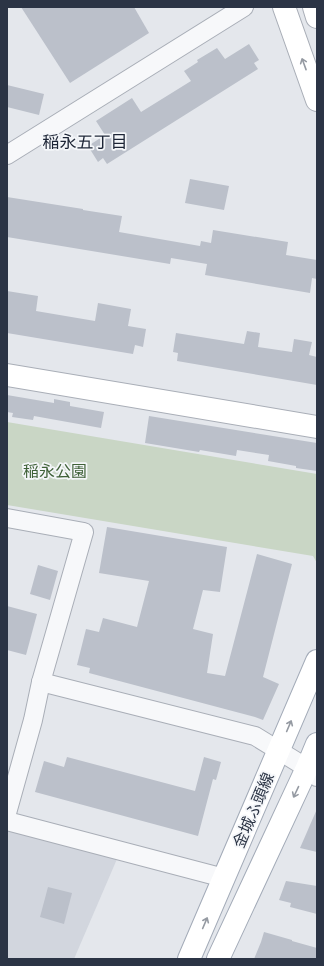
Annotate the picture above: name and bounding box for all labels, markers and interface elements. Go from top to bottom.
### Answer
one-way arrow [300,57,307,70]
district label: 稲永五丁目 [43,133,128,151]
park label: 稲永公園 [23,463,87,480]
one-way arrow [285,721,293,733]
street label: 金城ふ頭線 [230,770,277,850]
one-way arrow [292,786,299,798]
one-way arrow [201,918,209,930]

